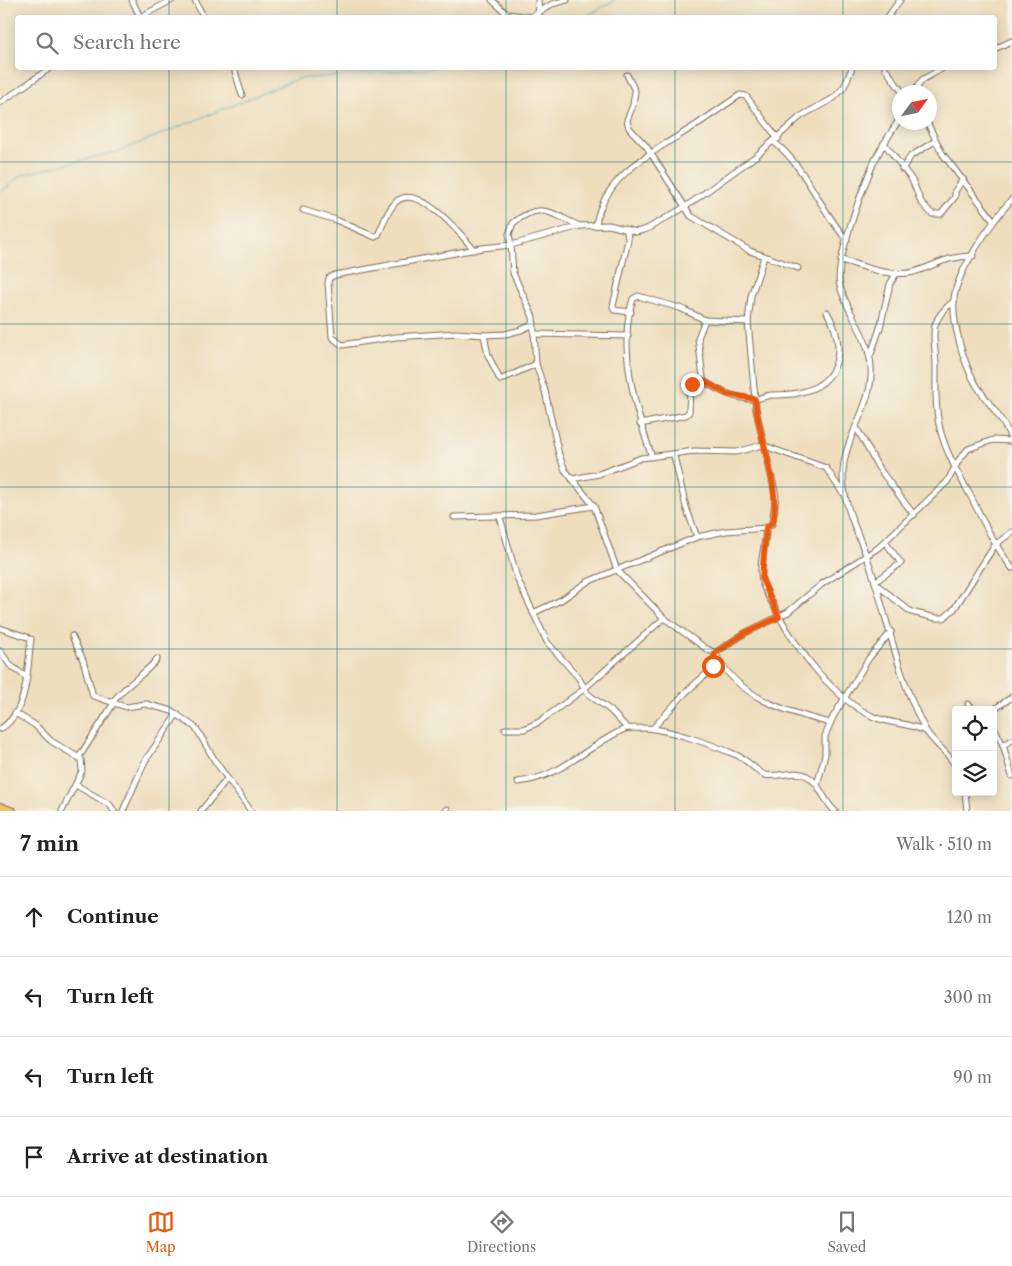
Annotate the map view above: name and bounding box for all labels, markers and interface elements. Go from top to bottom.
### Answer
search box [15,15,997,70]
icon: search [33,29,61,57]
text: Search here [73,31,181,54]
north arrow [892,85,937,130]
route end [681,373,704,396]
route start [702,655,725,678]
map controls [952,706,997,796]
button: locate [952,706,997,751]
button: layers [952,751,997,796]
text: 7 min [20,831,79,856]
text: Walk · 510 m [896,834,992,854]
icon: ahead [20,903,48,931]
text: Continue [67,905,159,928]
text: 120 m [947,907,992,927]
icon: left [20,983,48,1011]
text: Turn left [67,985,154,1008]
text: 300 m [944,987,992,1007]
icon: left [20,1063,48,1091]
text: Turn left [67,1065,154,1088]
text: 90 m [953,1067,992,1087]
icon: arrive [20,1143,48,1171]
text: Arrive at destination [67,1145,268,1168]
tab: Map [146,1208,176,1256]
tab: Directions [467,1208,536,1256]
tab: Saved [827,1208,866,1256]

